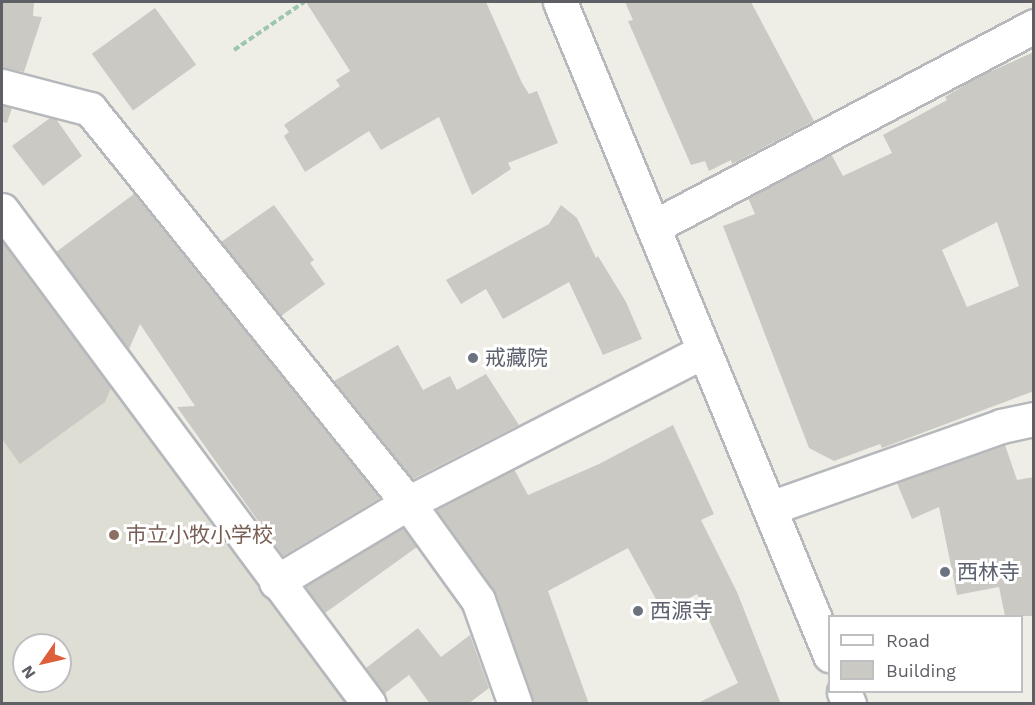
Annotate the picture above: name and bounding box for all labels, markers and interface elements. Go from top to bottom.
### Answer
place label: 戒藏院 [485,345,548,371]
marker: 戒藏院 [466,351,480,365]
place label: 市立小牧小学校 [126,522,273,548]
marker: 市立小牧小学校 [107,528,121,542]
place label: 西林寺 [957,559,1020,585]
marker: 西林寺 [938,565,952,579]
place label: 西源寺 [650,598,713,624]
marker: 西源寺 [631,604,645,618]
legend [828,615,1023,693]
text: Road [886,630,930,651]
north arrow [12,633,72,693]
text: Building [886,660,956,681]
text: N [17,662,40,682]

